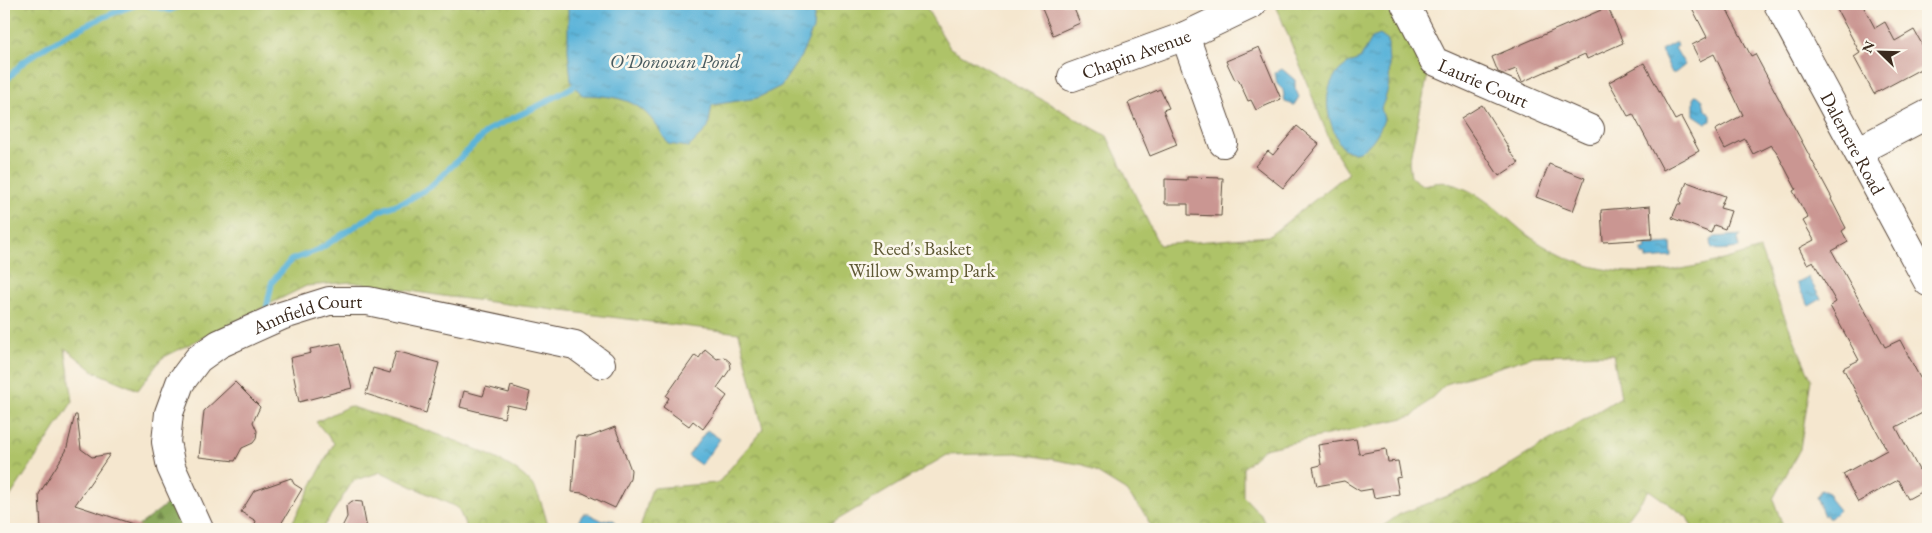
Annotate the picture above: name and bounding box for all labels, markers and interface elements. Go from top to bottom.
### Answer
street label: Chapin Avenue [1078,23,1195,85]
north arrow [1854,28,1904,78]
text: N [1858,38,1879,56]
water label: O'Donovan Pond [610,48,741,74]
street label: Laurie Court [1434,52,1533,113]
street label: Dalemere Road [1815,87,1891,199]
park label: Reed's Basket Willow Swamp Park [849,236,996,283]
street label: Annfield Court [247,289,362,340]

